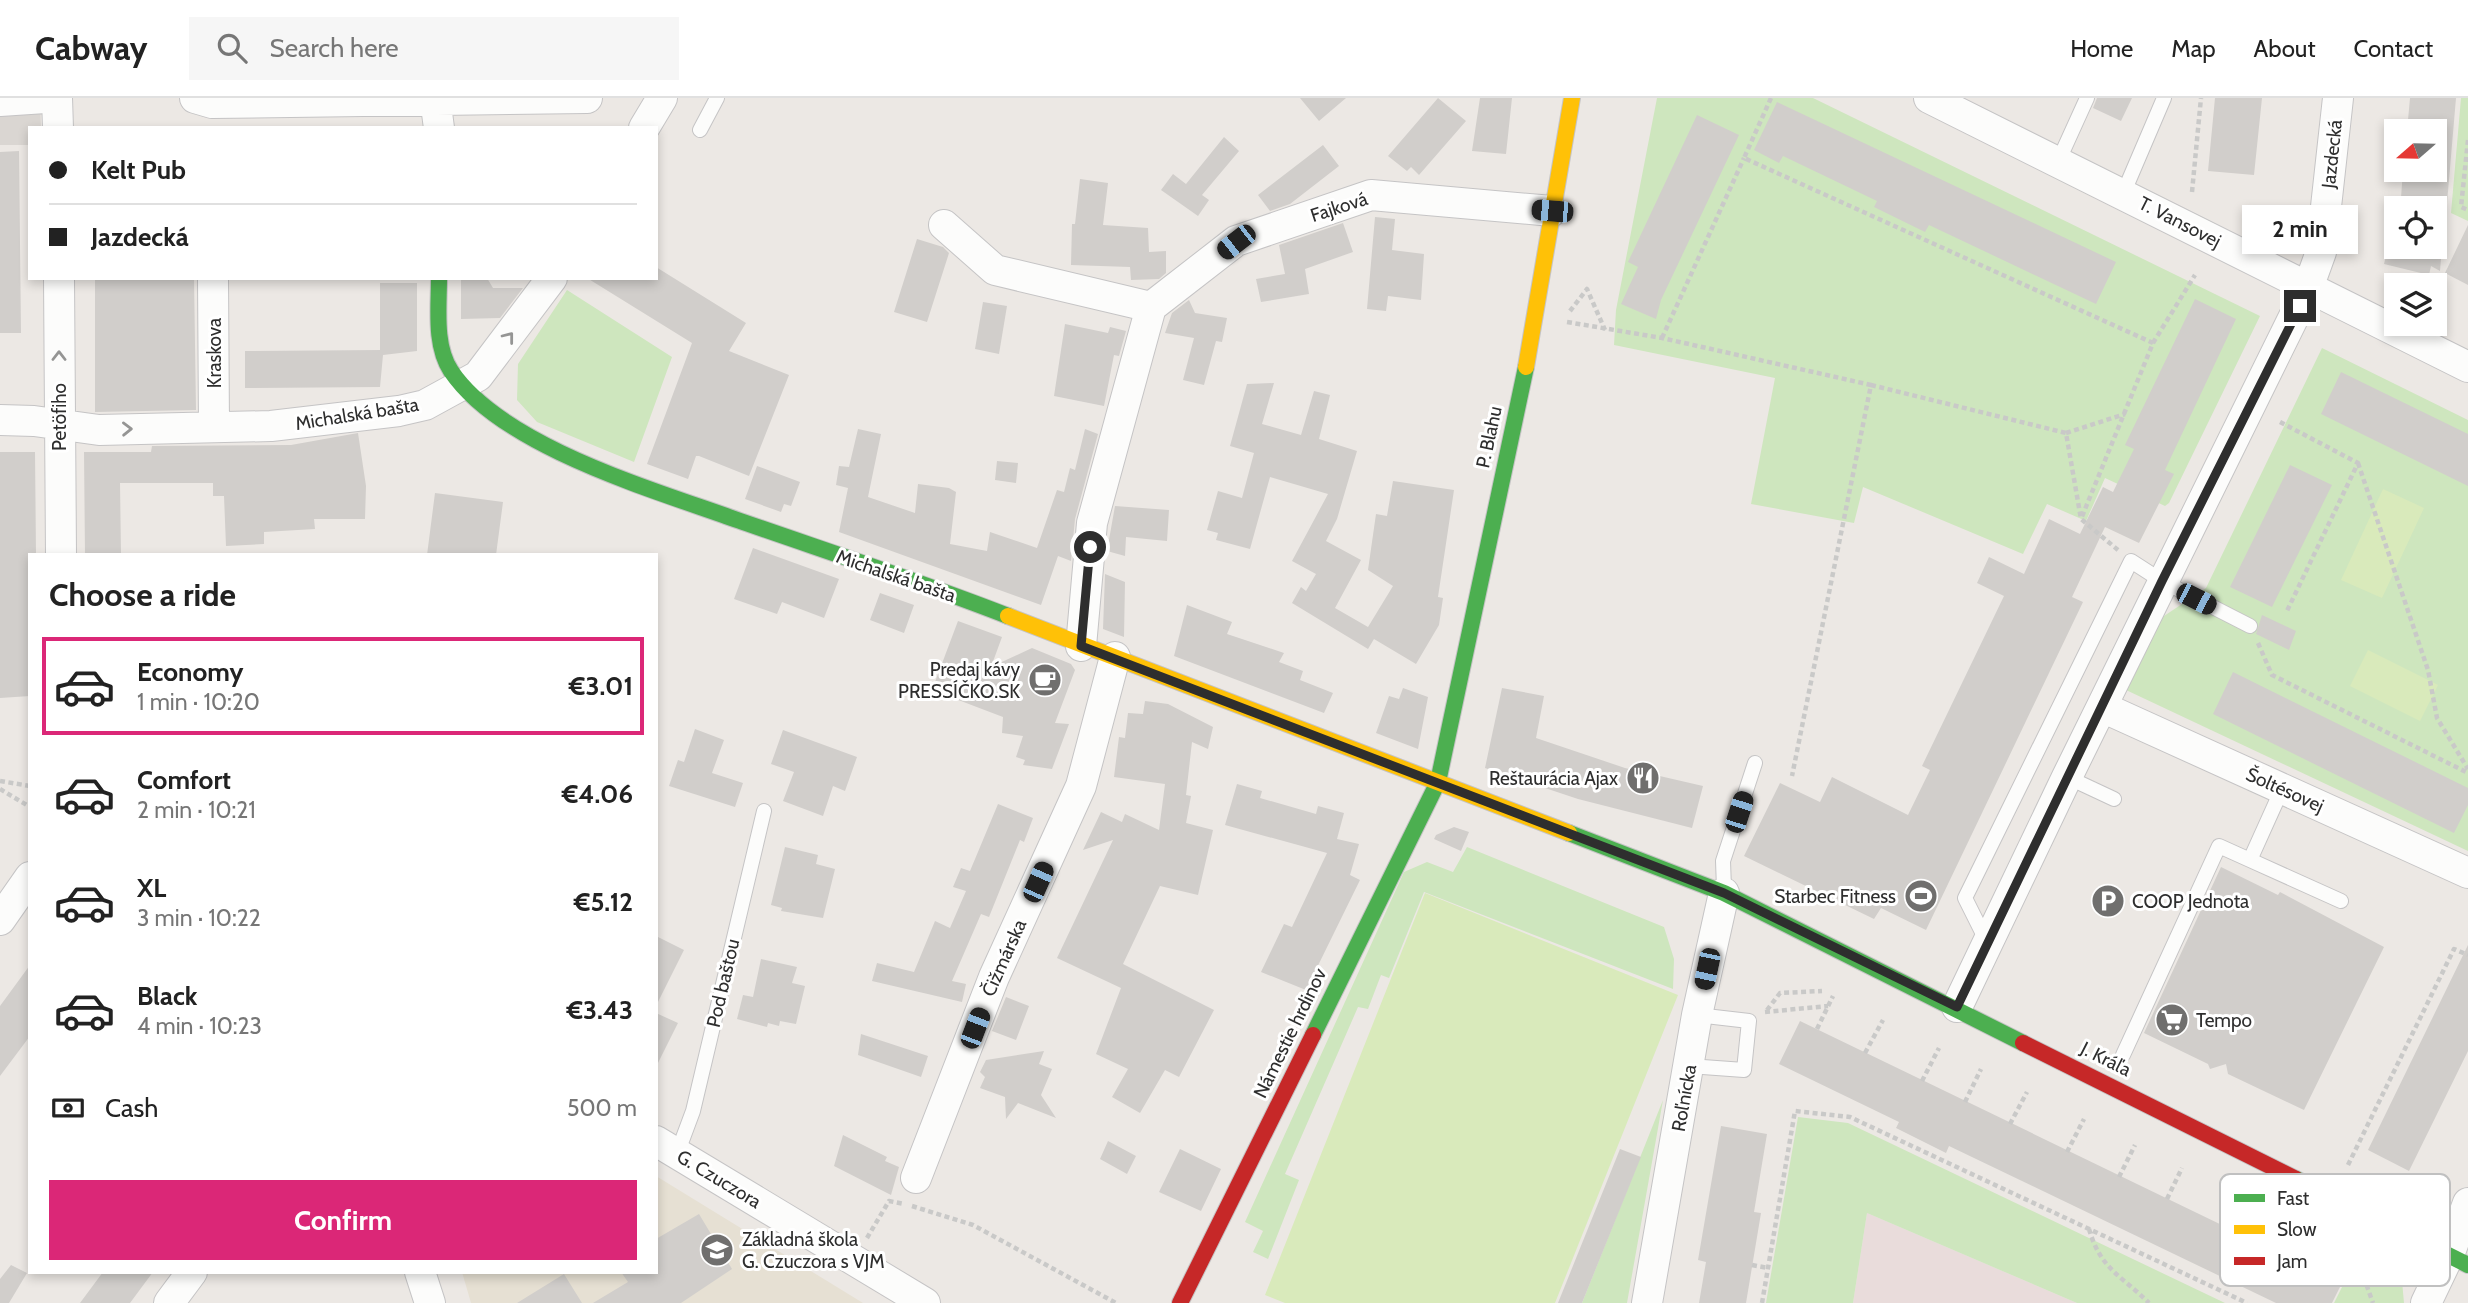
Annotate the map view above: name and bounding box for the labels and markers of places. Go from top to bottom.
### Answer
place label: Predaj kávy PRESSÍČKO.SK [898,658,1020,703]
cafe icon: Predaj kávy PRESSÍČKO.SK [1026,661,1064,699]
restaurant icon: Reštaurácia Ajax [1624,759,1662,797]
place label: Reštaurácia Ajax [1489,767,1618,790]
sports icon: Starbec Fitness [1902,877,1940,915]
parking icon: COOP Jednota [2089,882,2127,920]
place label: Starbec Fitness [1774,885,1896,908]
place label: COOP Jednota [2132,890,2249,913]
supermarket icon: Tempo [2153,1001,2191,1039]
place label: Tempo [2196,1009,2252,1032]
place label: Základná škola G. Czuczora s VJM [742,1228,885,1273]
school or university icon: Základná škola G. Czuczora s VJM [698,1231,736,1269]

